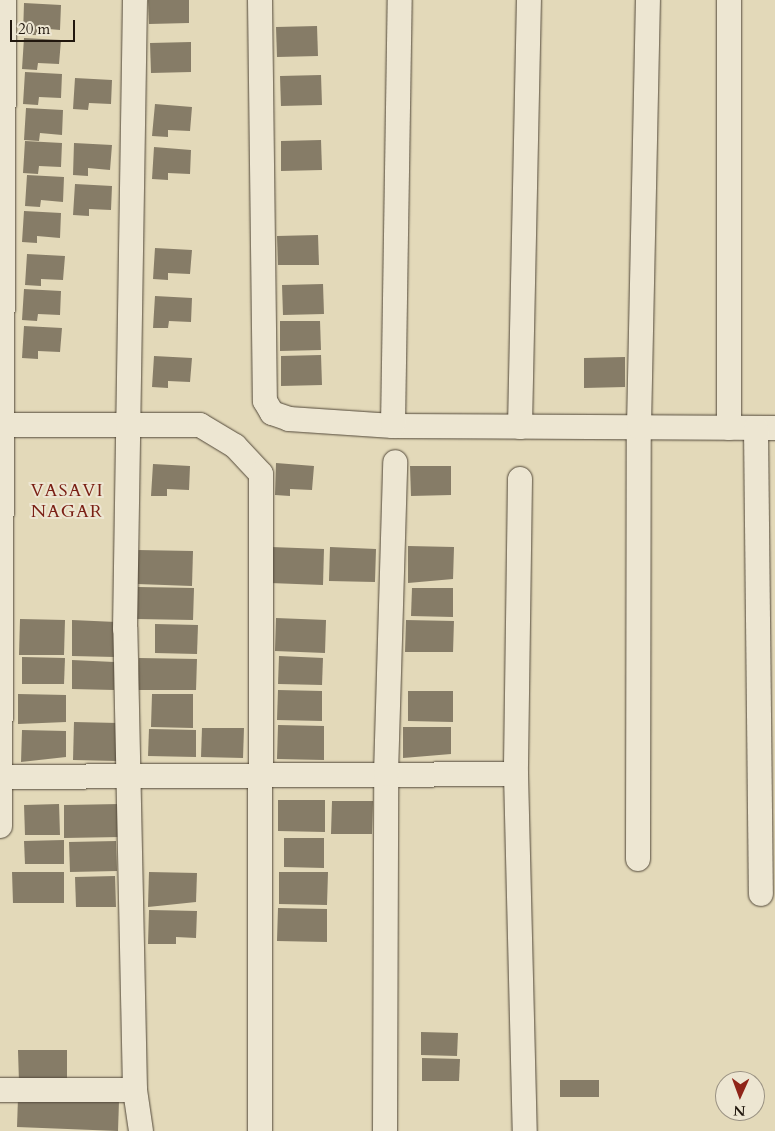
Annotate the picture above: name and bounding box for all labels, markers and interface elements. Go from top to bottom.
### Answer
scale bar [12,10,78,42]
text: 20 m [18,19,50,39]
district label: VASAVI NAGAR [30,481,104,524]
north arrow [715,1071,765,1121]
text: N [733,1101,746,1120]

